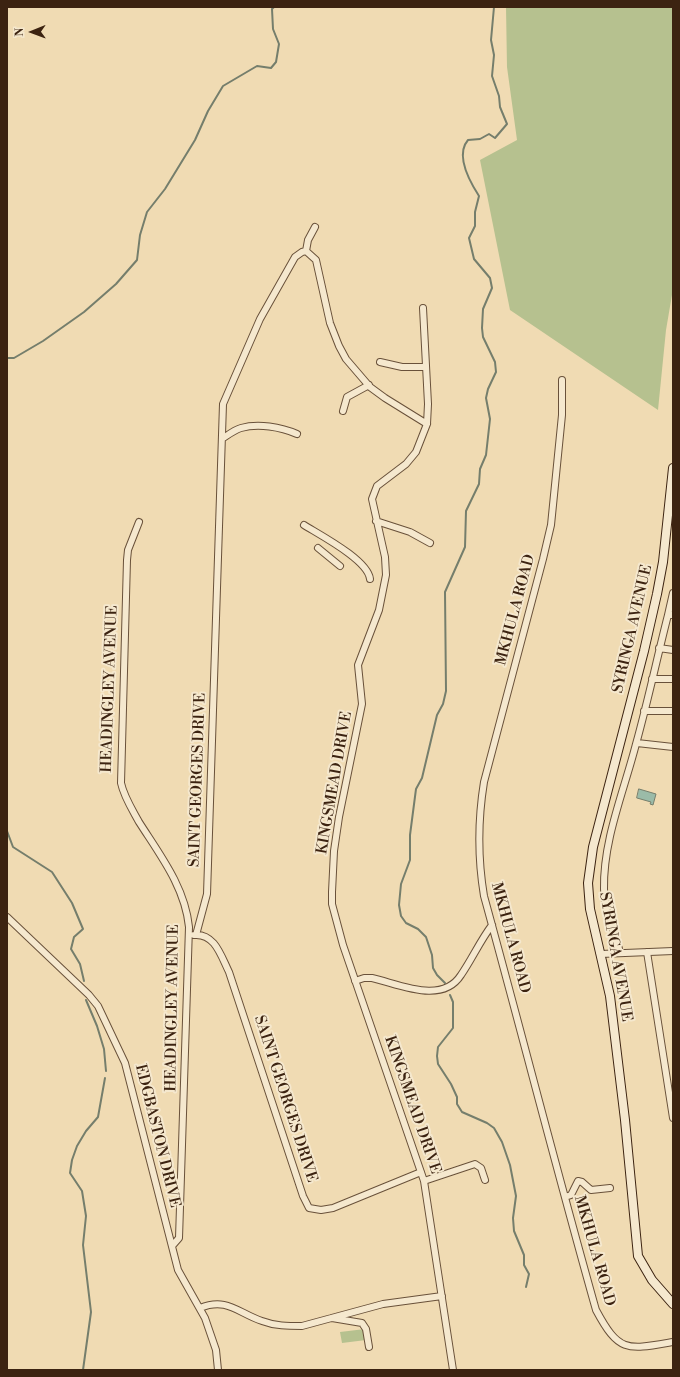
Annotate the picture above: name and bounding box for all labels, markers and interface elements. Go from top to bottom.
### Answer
north arrow [12,12,52,52]
text: N [13,28,27,37]
street label: MKHULA ROAD [493,552,539,668]
street label: SYRINGA AVENUE [609,563,657,695]
street label: HEADINGLEY AVENUE [98,605,122,773]
street label: SAINT GEORGES DRIVE [186,693,210,867]
street label: KINGSMEAD DRIVE [314,710,356,856]
street label: MKHULA ROAD [487,880,533,996]
street label: SYRINGA AVENUE [595,891,635,1023]
street label: HEADINGLEY AVENUE [163,924,183,1092]
street label: SAINT GEORGES DRIVE [249,1013,321,1185]
street label: KINGSMEAD DRIVE [380,1034,444,1176]
street label: EDGBASTON DRIVE [130,1062,184,1210]
street label: MKHULA ROAD [570,1194,618,1308]

